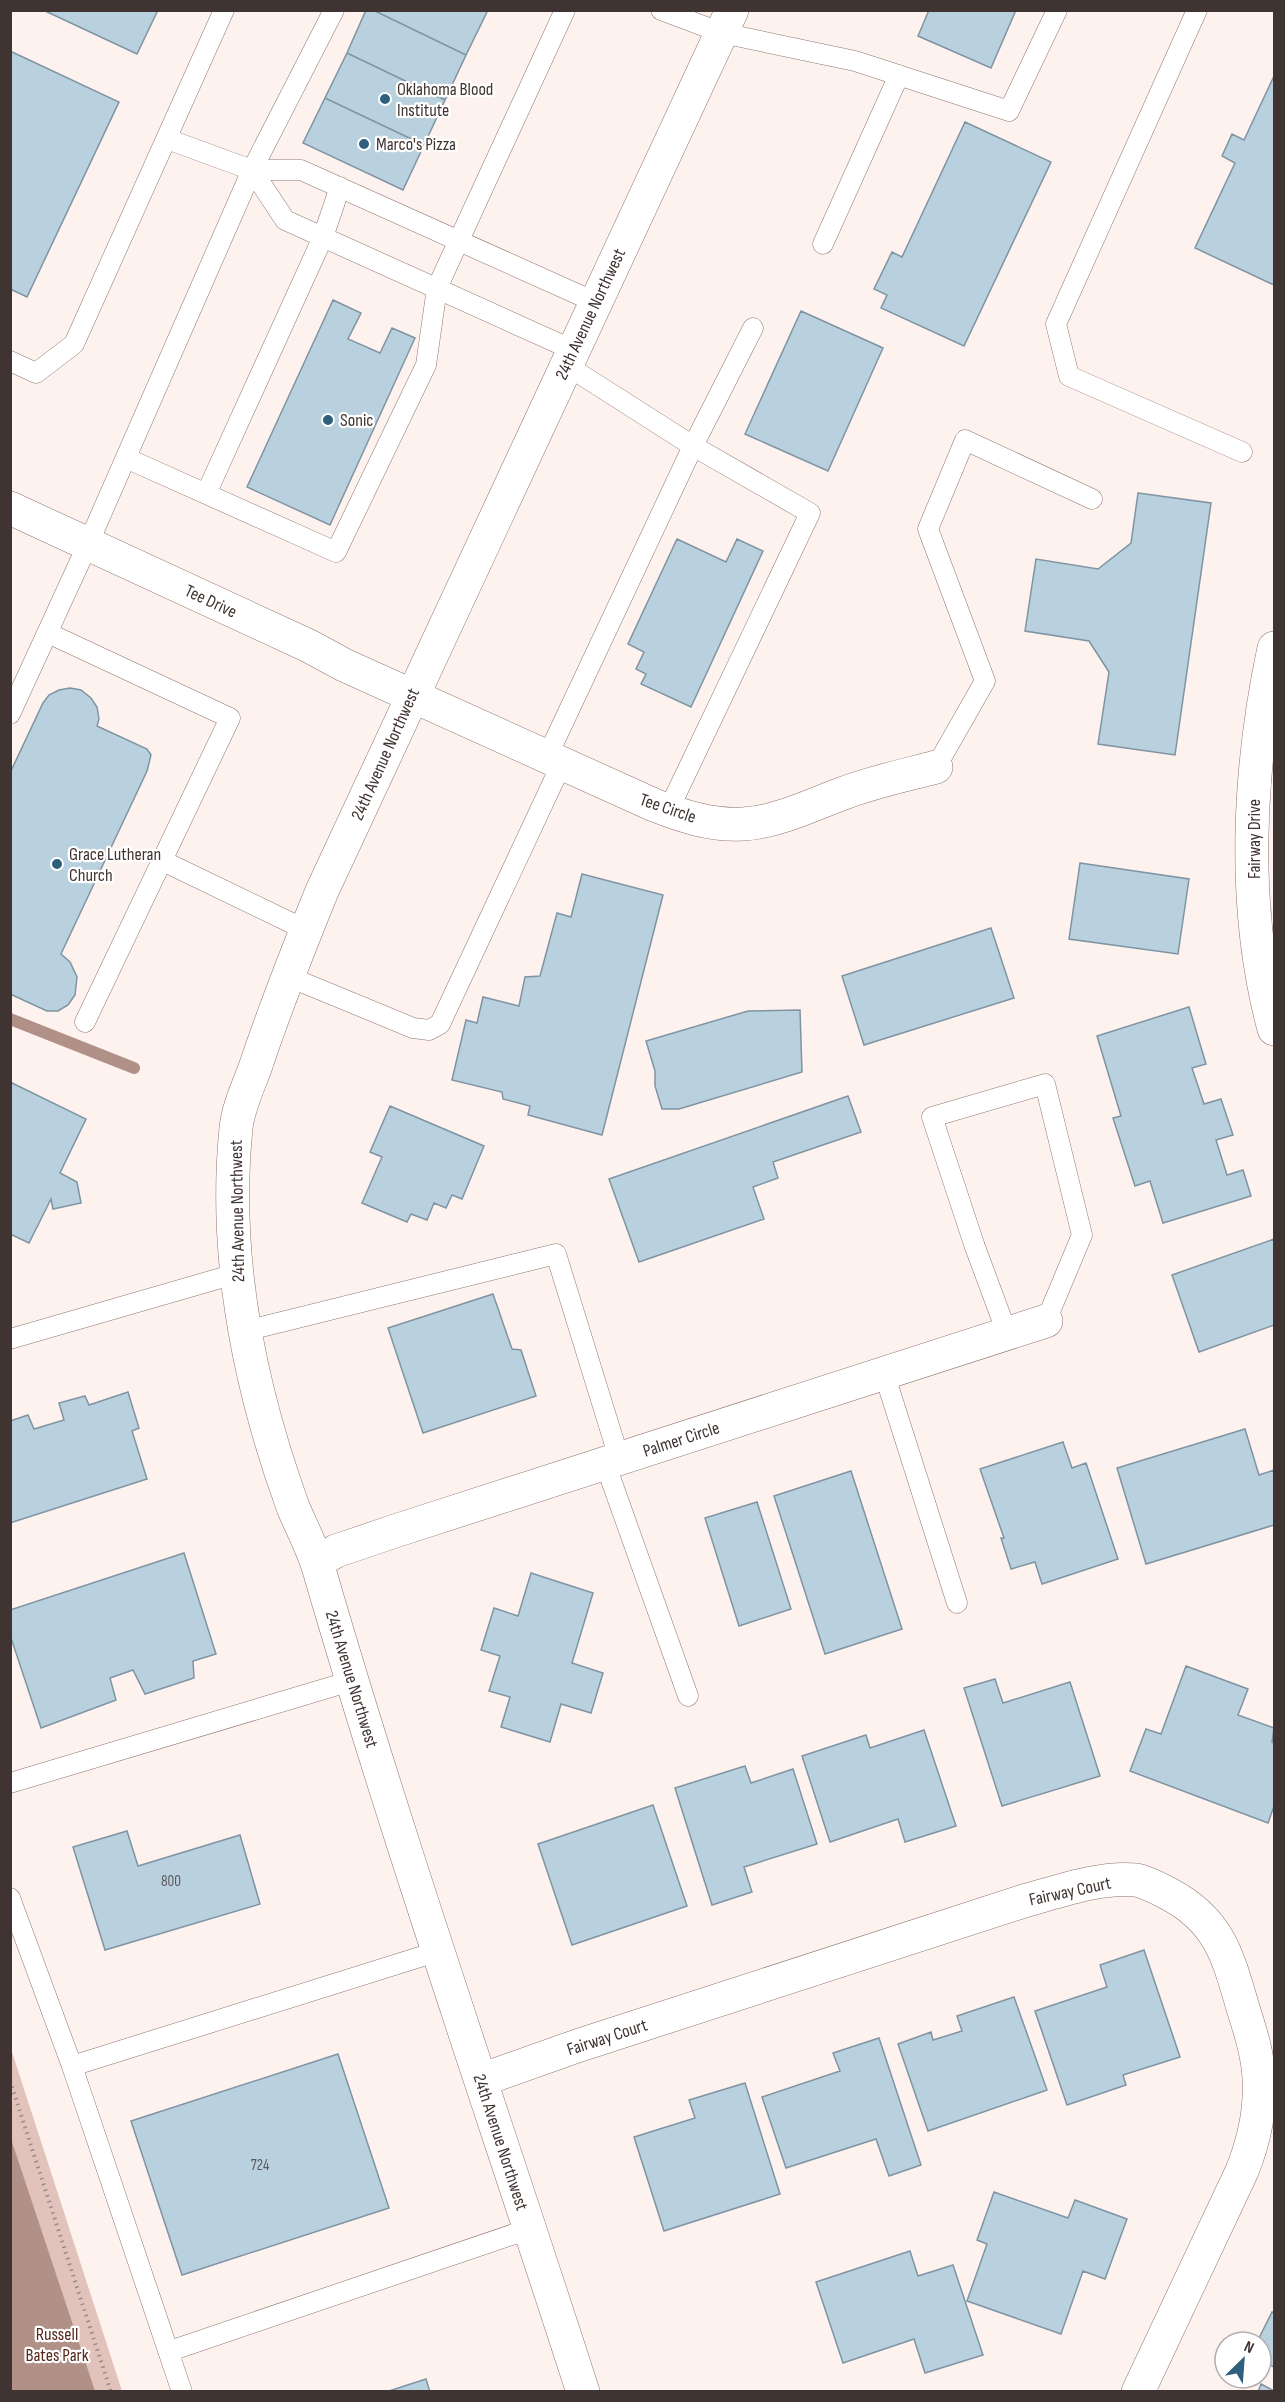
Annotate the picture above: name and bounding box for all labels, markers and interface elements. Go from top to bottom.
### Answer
place label: Oklahoma Blood Institute [397,79,493,121]
marker: Oklahoma Blood Institute [378,92,392,106]
place label: Marco's Pizza [376,134,456,155]
marker: Marco's Pizza [357,137,371,151]
street label: 24th Avenue Northwest [551,245,630,383]
place label: Sonic [340,410,373,431]
marker: Sonic [321,413,335,427]
street label: Tee Drive [181,580,240,623]
street label: 24th Avenue Northwest [347,685,424,823]
street label: Tee Circle [637,789,699,828]
street label: Fairway Drive [1244,799,1265,879]
place label: Grace Lutheran Church [69,844,161,886]
marker: Grace Lutheran Church [50,857,64,871]
street label: 24th Avenue Northwest [226,1139,249,1282]
street label: Palmer Circle [640,1417,722,1462]
street label: 24th Avenue Northwest [321,1608,382,1751]
house number: 800 [161,1872,181,1891]
street label: Fairway Court [1027,1872,1113,1910]
street label: Fairway Court [564,2014,650,2060]
street label: 24th Avenue Northwest [469,2071,533,2214]
house number: 724 [251,2156,269,2175]
park label: Russell Bates Park [25,2324,89,2366]
north arrow [1213,2330,1273,2390]
text: N [1241,2337,1257,2358]

